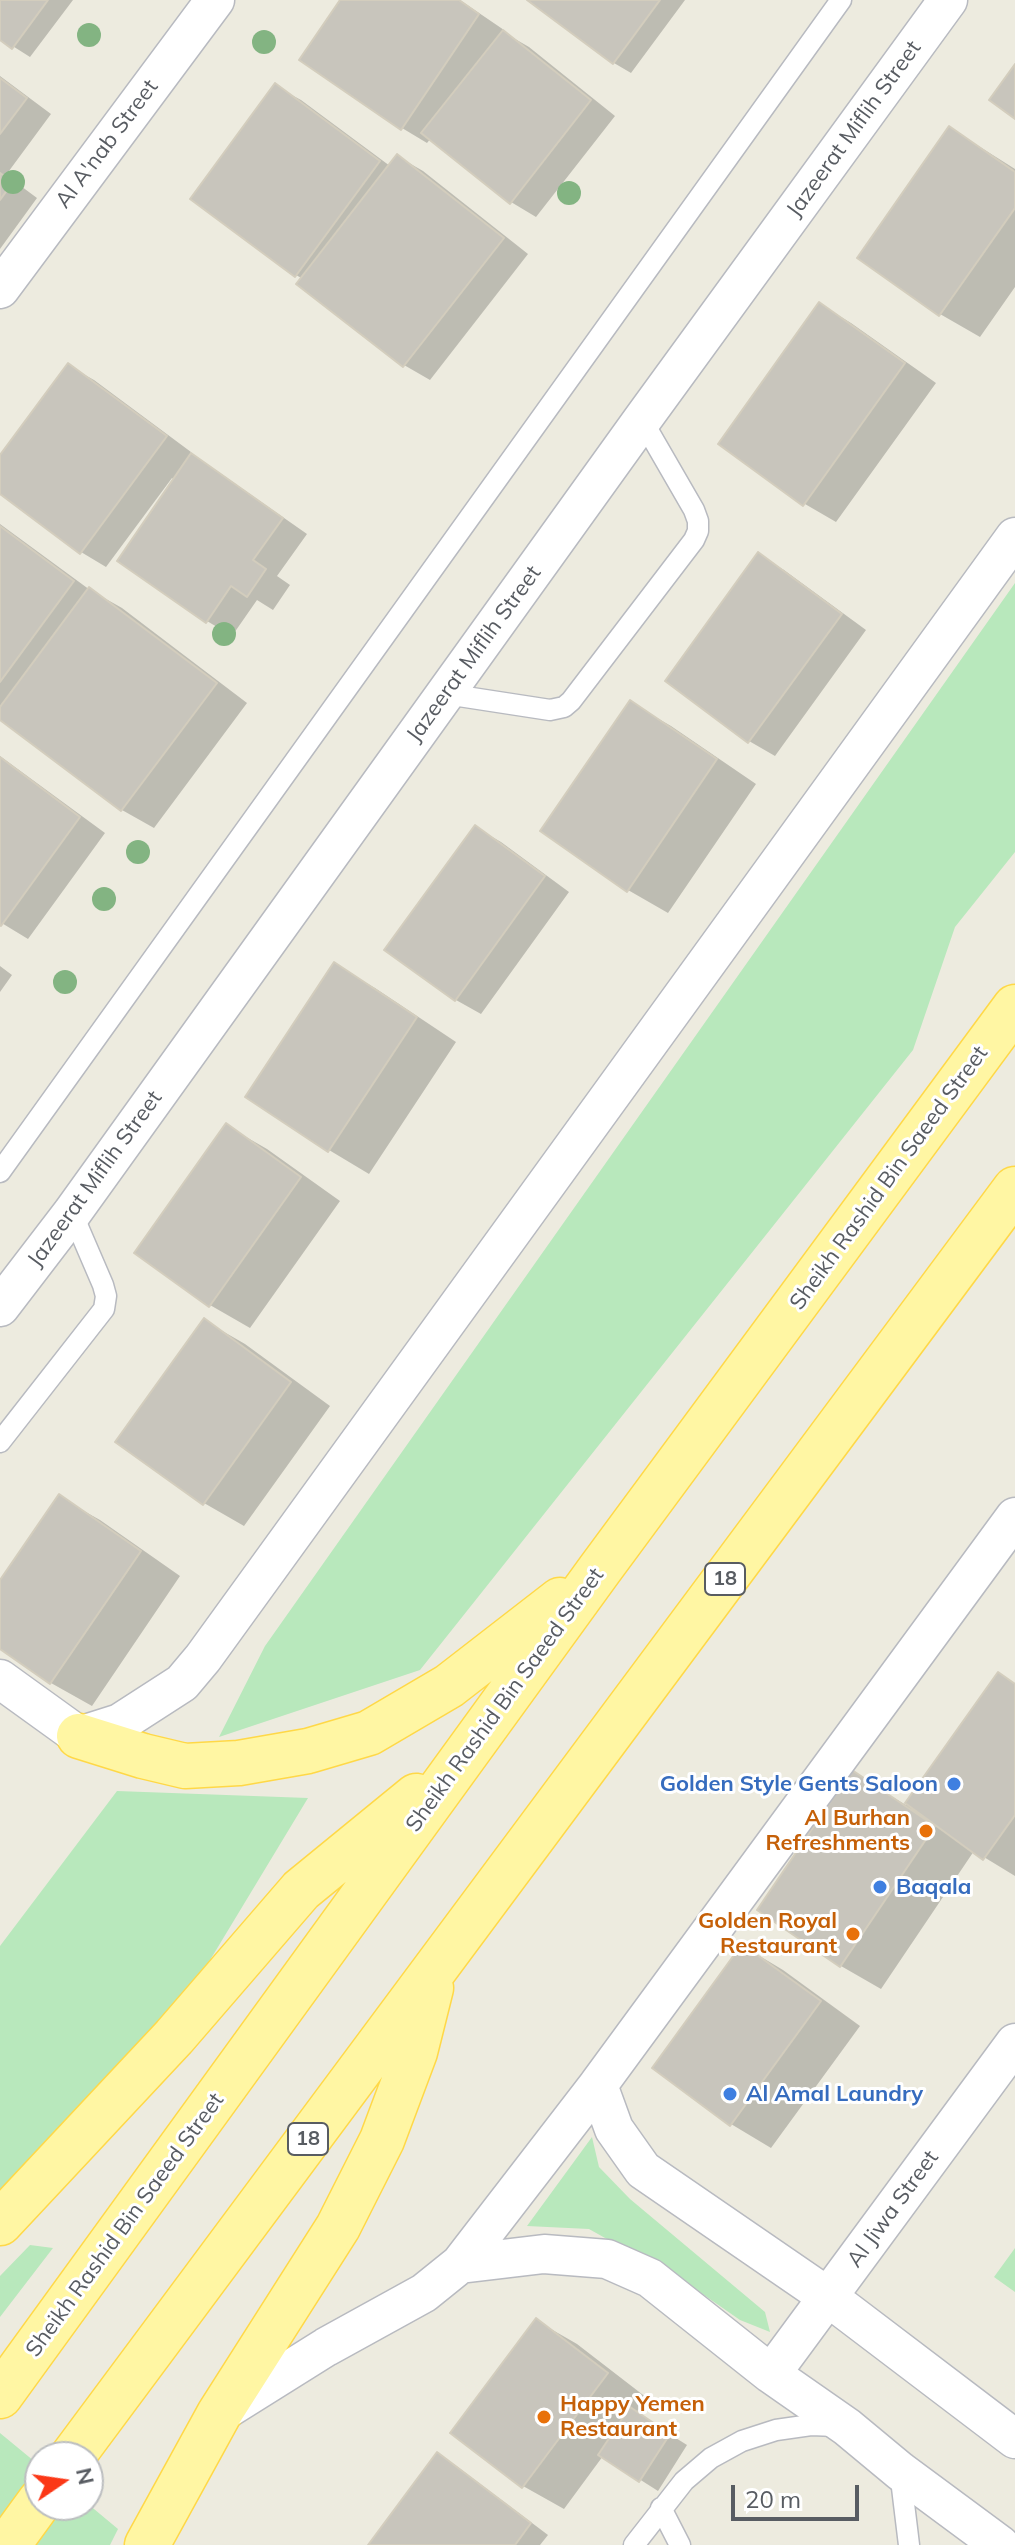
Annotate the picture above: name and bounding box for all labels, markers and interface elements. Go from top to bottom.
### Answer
street label: Jazeerat Miflih Street [781,36,927,222]
street label: Al A'nab Street [50,75,164,213]
street label: Jazeerat Miflih Street [401,561,547,747]
street label: Sheikh Rashid Bin Saeed Street [784,1041,994,1315]
street label: Jazeerat Miflih Street [22,1086,168,1272]
street label: Sheikh Rashid Bin Saeed Street [400,1563,610,1837]
road number: 18 [705,1563,745,1595]
place label: Golden Style Gents Saloon [660,1771,938,1797]
marker: Golden Style Gents Saloon [945,1775,963,1793]
place label: Al Burhan Refreshments [765,1805,910,1856]
marker: Al Burhan Refreshments [917,1822,935,1840]
place label: Baqala [896,1874,971,1900]
marker: Baqala [871,1878,889,1896]
place label: Golden Royal Restaurant [698,1908,837,1960]
marker: Golden Royal Restaurant [844,1925,862,1943]
place label: Al Amal Laundry [746,2081,923,2107]
marker: Al Amal Laundry [721,2085,739,2103]
street label: Sheikh Rashid Bin Saeed Street [20,2088,230,2362]
road number: 18 [288,2123,328,2155]
street label: Al Jiwa Street [842,2145,944,2273]
place label: Happy Yemen Restaurant [560,2391,705,2442]
marker: Happy Yemen Restaurant [535,2408,553,2426]
north arrow [24,2441,104,2521]
text: N [70,2465,101,2487]
scale bar [735,2469,863,2519]
text: 20 m [745,2484,801,2514]

